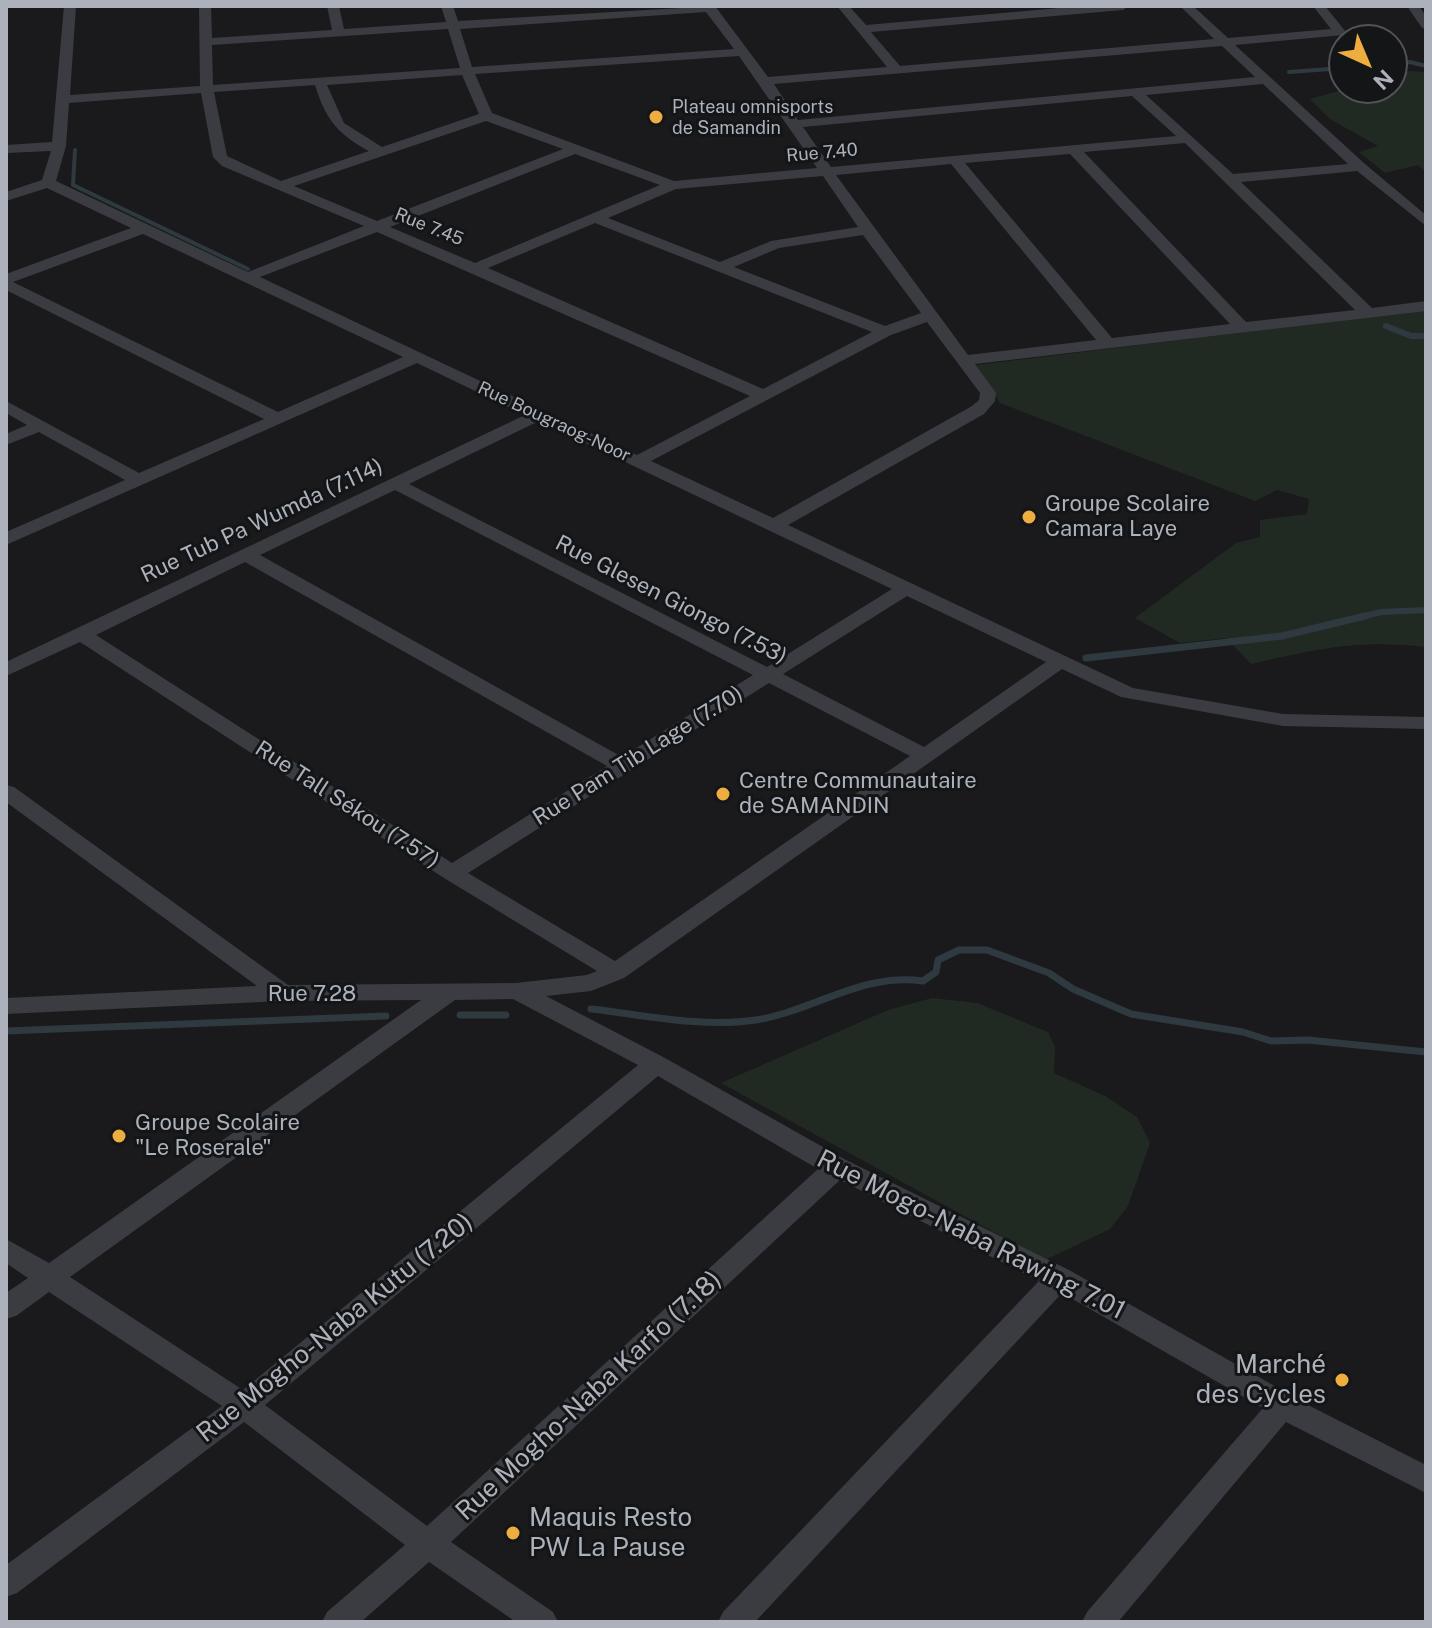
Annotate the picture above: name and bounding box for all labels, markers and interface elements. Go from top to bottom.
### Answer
north arrow [1328,24,1408,104]
text: N [1368,64,1399,95]
place label: Plateau omnisports de Samandin [672,96,833,138]
marker: Plateau omnisports de Samandin [647,108,665,126]
street label: Rue 7.40 [785,139,859,167]
street label: Rue 7.45 [391,203,467,251]
street label: Rue Bougraog-Noor [474,377,634,467]
street label: Rue Tub Pa Wumda (7.114) [137,453,387,589]
place label: Groupe Scolaire Camara Laye [1045,491,1210,542]
marker: Groupe Scolaire Camara Laye [1020,508,1038,526]
street label: Rue Glesen Giongo (7.53) [551,530,791,670]
street label: Rue Pam Tib Lage (7.70) [528,681,748,831]
street label: Rue Tall Sékou (7.57) [250,736,444,874]
place label: Centre Communautaire de SAMANDIN [739,768,977,820]
marker: Centre Communautaire de SAMANDIN [714,785,732,803]
street label: Rue 7.28 [268,981,356,1007]
place label: Groupe Scolaire "Le Roserale" [135,1110,300,1162]
marker: Groupe Scolaire "Le Roserale" [110,1127,128,1145]
street label: Rue Mogo-Naba Rawing 7.01 [812,1143,1130,1327]
street label: Rue Mogho-Naba Kutu (7.20) [191,1207,479,1449]
street label: Rue Mogho-Naba Karfo (7.18) [450,1265,728,1527]
place label: Marché des Cycles [1196,1349,1326,1410]
marker: Marché des Cycles [1333,1371,1351,1389]
place label: Maquis Resto PW La Pause [529,1502,692,1564]
marker: Maquis Resto PW La Pause [504,1524,522,1542]

